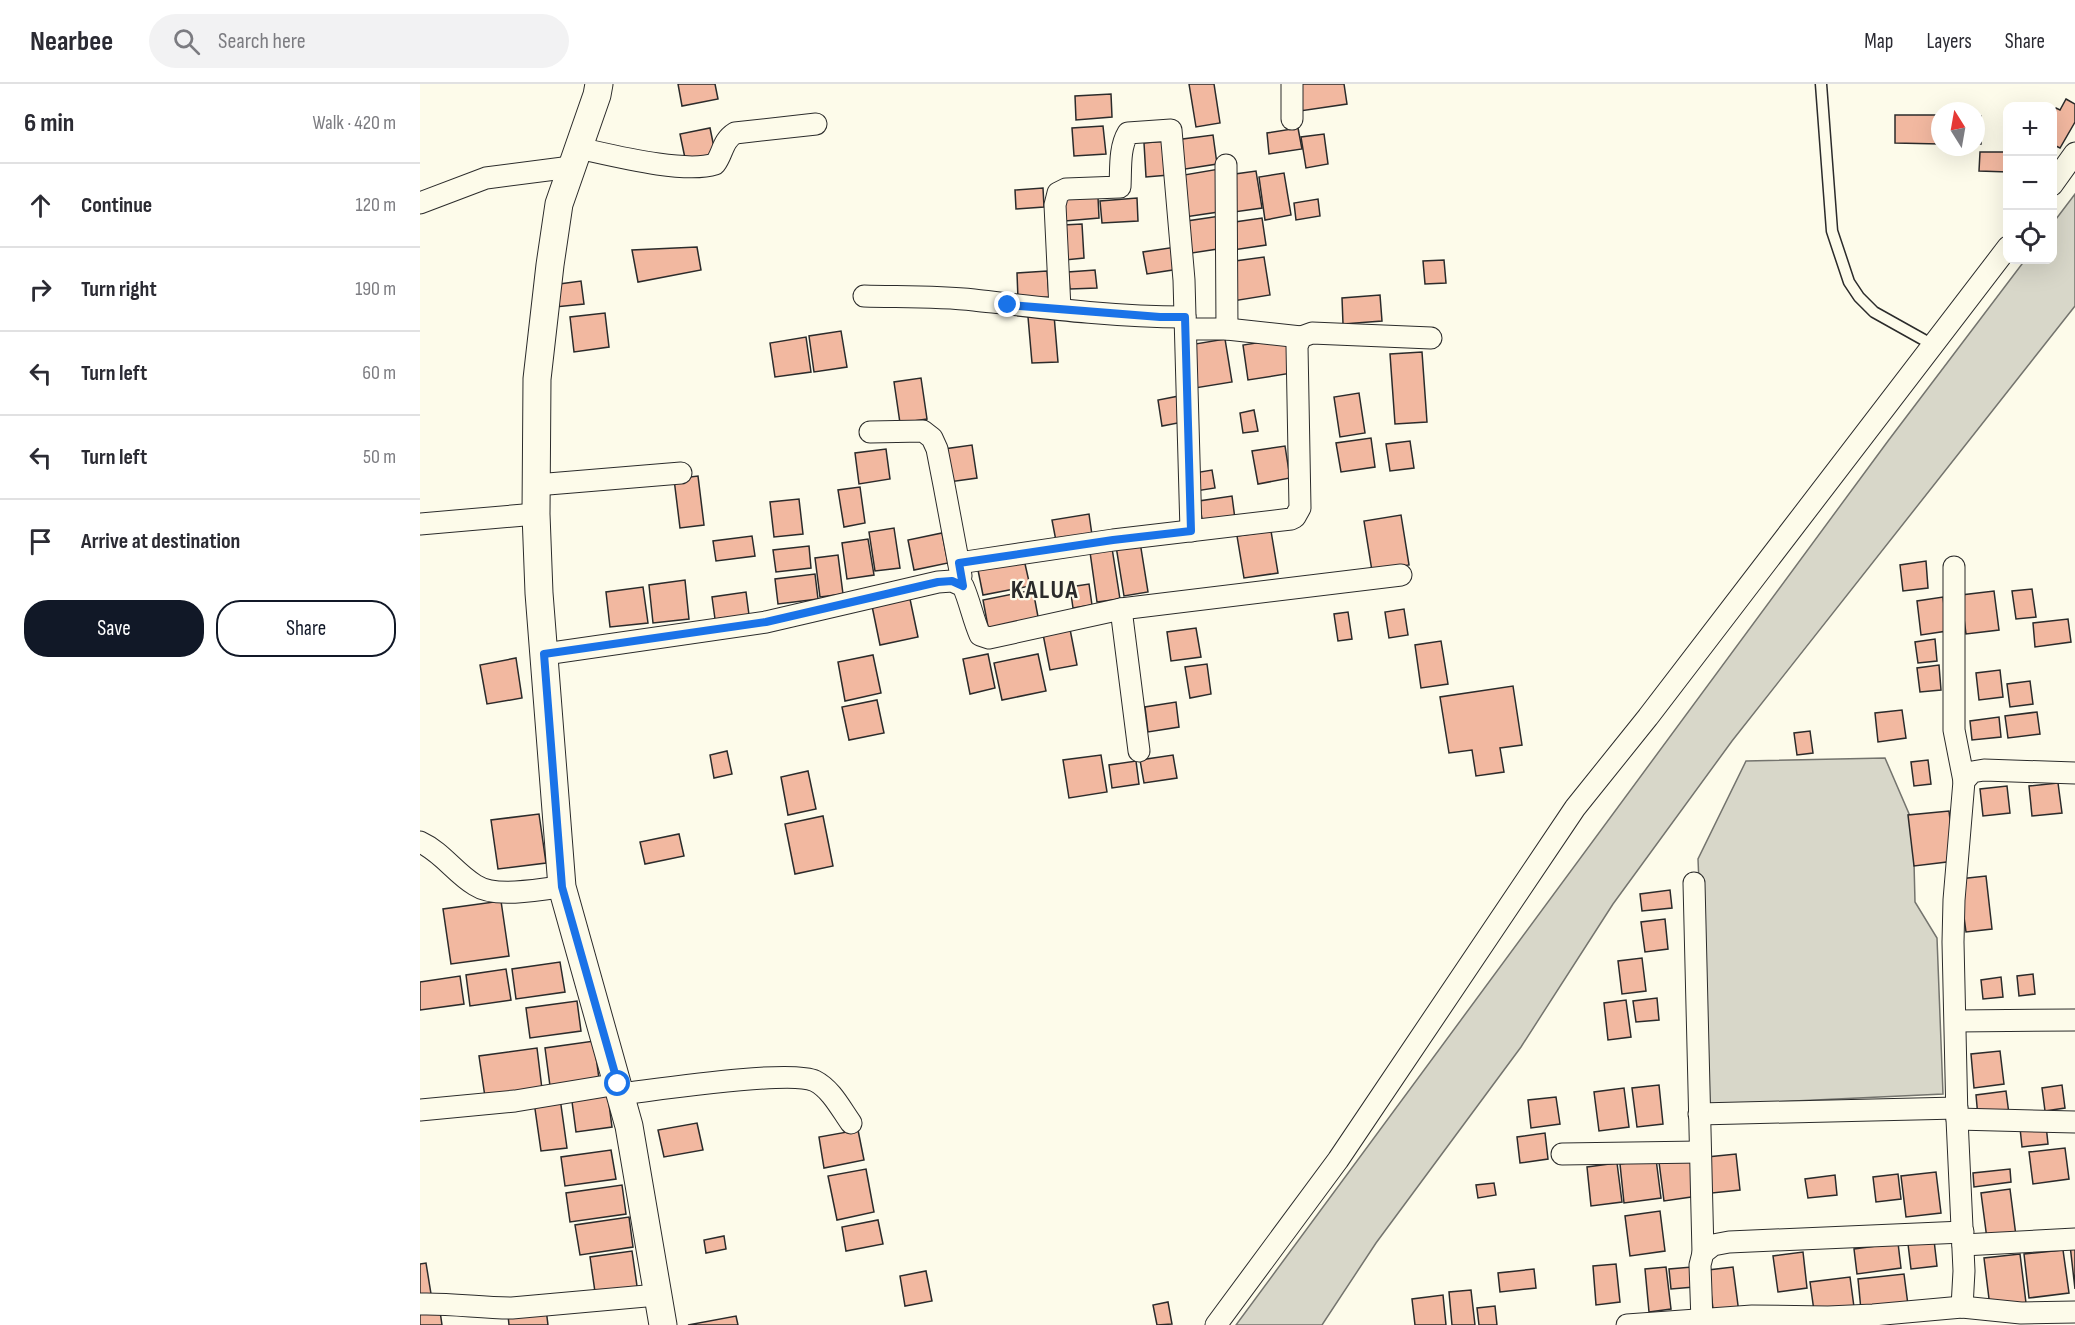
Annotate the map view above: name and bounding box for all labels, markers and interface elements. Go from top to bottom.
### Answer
search box [149,14,569,68]
text: Nearbee [30,25,113,58]
icon: search [170,25,203,58]
text: Search here [218,28,306,55]
text: Map [1864,29,1893,54]
text: Layers [1926,29,1972,54]
text: Share [2005,29,2045,54]
north arrow [1931,102,1985,156]
map controls [2003,102,2057,264]
button: + [2003,102,2057,156]
text: 6 min [24,108,74,139]
text: Walk · 420 m [312,111,396,135]
button: − [2003,156,2057,210]
icon: ahead [24,189,57,222]
text: Continue [81,192,152,219]
text: 120 m [356,193,396,217]
button: locate [2003,210,2057,264]
icon: right [24,273,57,306]
text: Turn right [81,276,157,303]
text: 190 m [355,277,396,301]
route end [994,291,1020,317]
icon: left [24,357,57,390]
text: Turn left [81,360,147,387]
text: 60 m [362,361,396,385]
icon: left [24,441,57,474]
text: Turn left [81,444,147,471]
text: 50 m [363,445,396,469]
icon: arrive [24,525,57,558]
text: Arrive at destination [81,528,240,555]
district label: KALUA [1011,575,1079,606]
button: Save [24,600,204,657]
button: Share [216,600,396,657]
route start [604,1070,630,1096]

